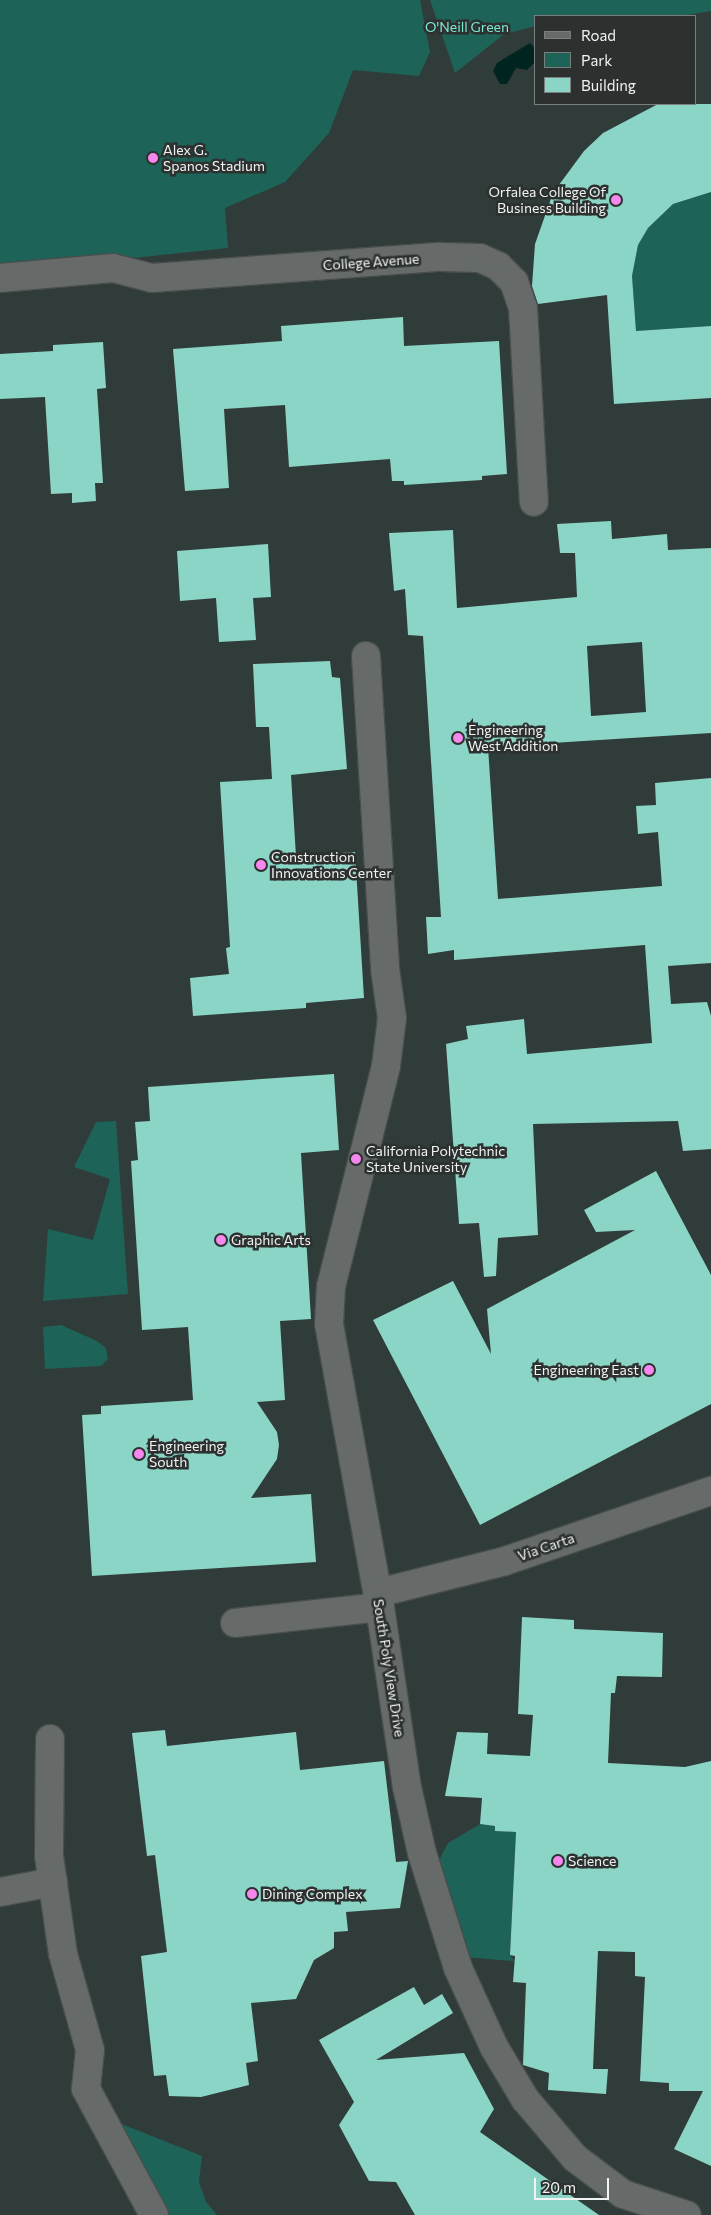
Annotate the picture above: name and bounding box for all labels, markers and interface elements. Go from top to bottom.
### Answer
legend [534,15,696,105]
park label: O'Neill Green [425,19,509,35]
text: Road [581,26,616,44]
text: Park [581,51,612,69]
text: Building [581,76,636,94]
place label: Alex G. Spanos Stadium [163,142,265,174]
marker: Alex G. Spanos Stadium [147,152,159,164]
place label: Orfalea College Of Business Building [488,184,606,216]
marker: Orfalea College Of Business Building [610,194,622,206]
street label: College Avenue [322,250,420,274]
place label: Engineering West Addition [468,722,558,754]
marker: Engineering West Addition [452,732,464,744]
place label: Construction Innovations Center [271,849,392,882]
marker: Construction Innovations Center [255,859,267,871]
place label: California Polytechnic State University [366,1143,505,1176]
marker: California Polytechnic State University [350,1153,362,1165]
place label: Graphic Arts [231,1232,311,1248]
marker: Graphic Arts [215,1234,227,1246]
place label: Engineering East [534,1362,639,1378]
marker: Engineering East [643,1364,655,1376]
place label: Engineering South [149,1438,224,1470]
marker: Engineering South [133,1448,145,1460]
street label: Via Carta [515,1529,577,1565]
street label: South Poly View Drive [370,1598,408,1738]
place label: Science [568,1853,616,1869]
marker: Science [552,1855,564,1867]
place label: Dining Complex [262,1886,363,1902]
marker: Dining Complex [246,1888,258,1900]
scale bar [536,2168,611,2200]
text: 20 m [542,2178,576,2196]

